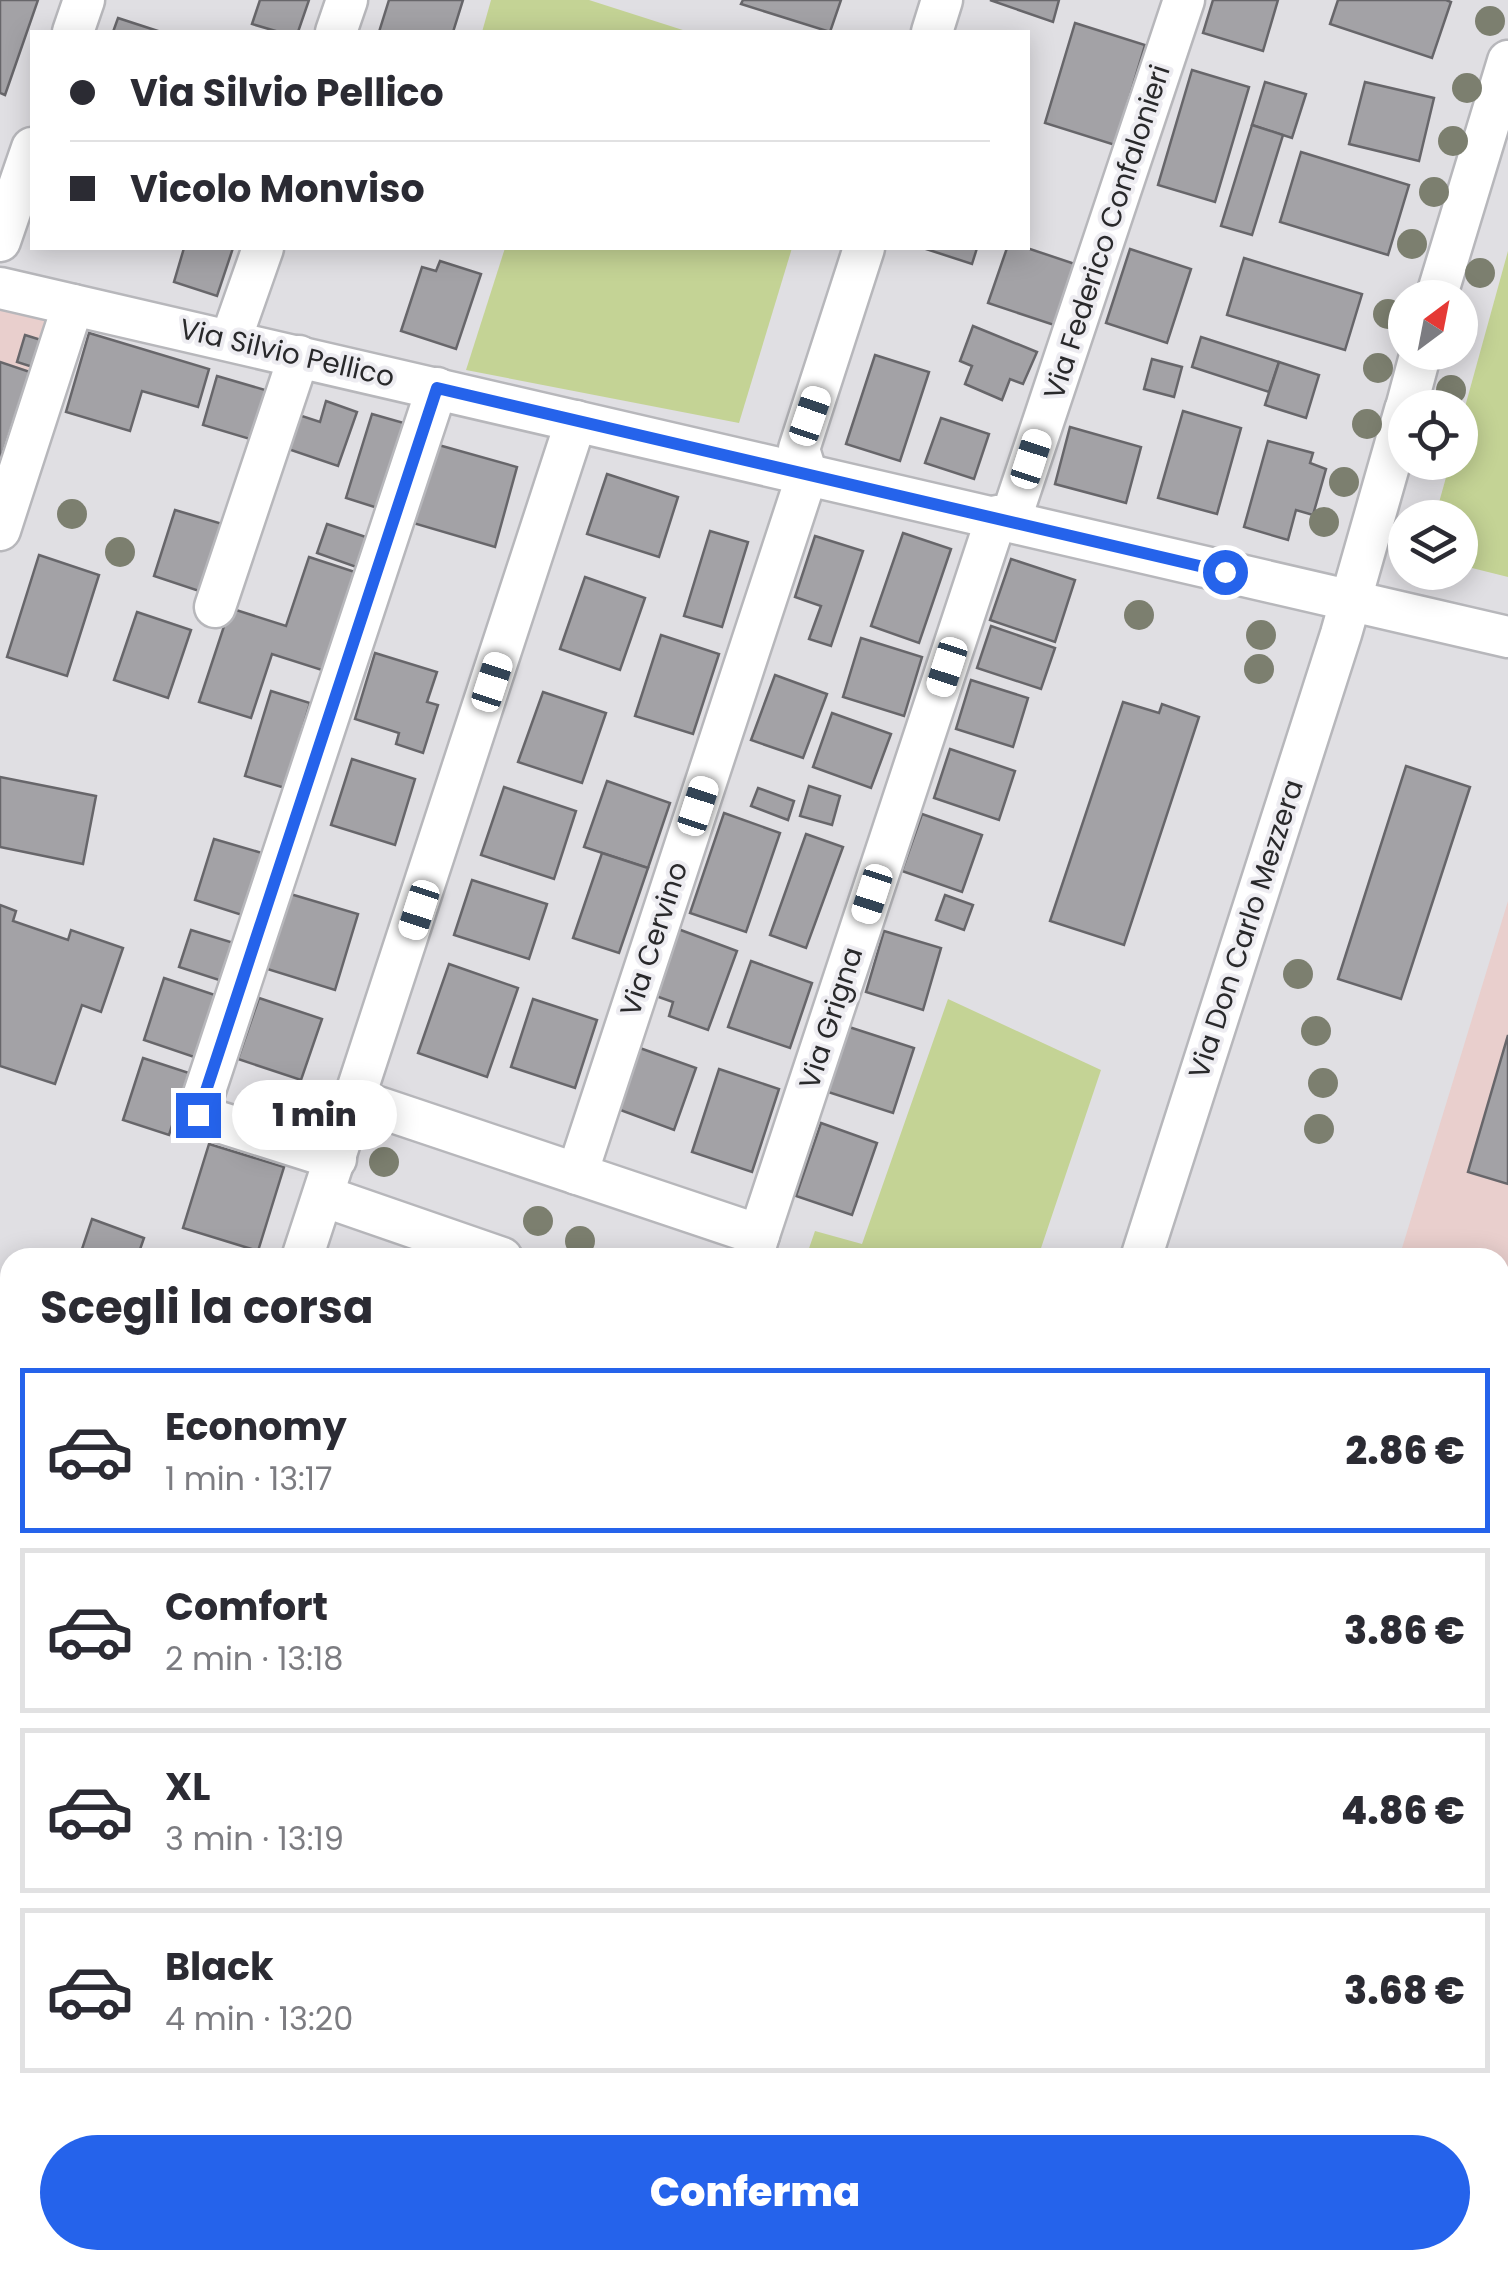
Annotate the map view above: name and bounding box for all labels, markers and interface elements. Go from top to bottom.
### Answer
street label: Via Federico Confalonieri [1034,60,1180,404]
text: Via Silvio Pellico [130,66,444,119]
text: Vicolo Monviso [130,162,425,215]
north arrow [1388,280,1478,370]
map controls [1388,280,1478,590]
street label: Via Silvio Pellico [176,309,398,397]
car [786,383,834,449]
button: locate [1388,390,1478,480]
car [1007,426,1055,492]
button: layers [1388,500,1478,590]
route start [1203,550,1248,595]
car [923,634,971,700]
car [468,649,516,715]
car [674,773,722,839]
street label: Via Don Carlo Mezzera [1179,774,1313,1084]
street label: Via Cervino [611,857,697,1021]
car [848,861,896,927]
car [395,877,443,943]
street label: Via Grigna [790,942,872,1094]
callout: 1 min [233,1080,398,1150]
text: 1 min [272,1092,357,1137]
route end [176,1093,221,1138]
text: Scegli la corsa [40,1276,373,1339]
text: Economy [165,1400,347,1453]
icon: car [45,1406,135,1496]
text: 2.86 € [1346,1424,1465,1477]
text: 1 min · 13:17 [165,1456,333,1501]
text: Comfort [165,1580,328,1633]
icon: car [45,1586,135,1676]
text: 3.86 € [1344,1604,1465,1657]
text: 2 min · 13:18 [165,1636,343,1681]
text: XL [165,1760,210,1813]
icon: car [45,1766,135,1856]
text: 4.86 € [1341,1784,1465,1837]
text: 3 min · 13:19 [165,1816,344,1861]
text: Black [165,1940,274,1993]
icon: car [45,1946,135,2036]
text: 3.68 € [1344,1964,1465,2017]
text: 4 min · 13:20 [165,1996,353,2041]
button: Conferma [40,2135,1470,2250]

